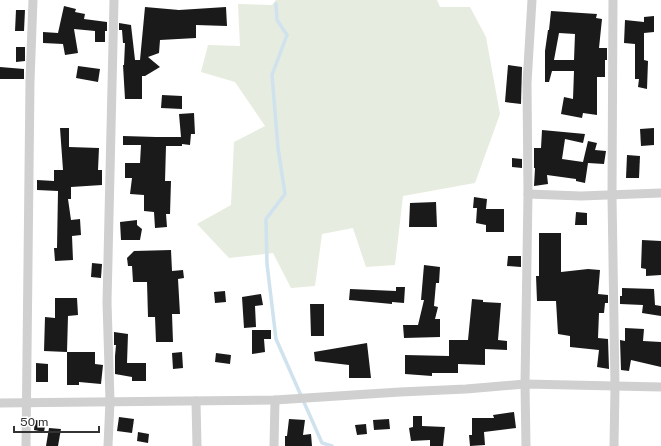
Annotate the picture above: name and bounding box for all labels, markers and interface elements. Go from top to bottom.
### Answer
scale bar [14,408,99,434]
text: 50 m [20,415,48,429]

